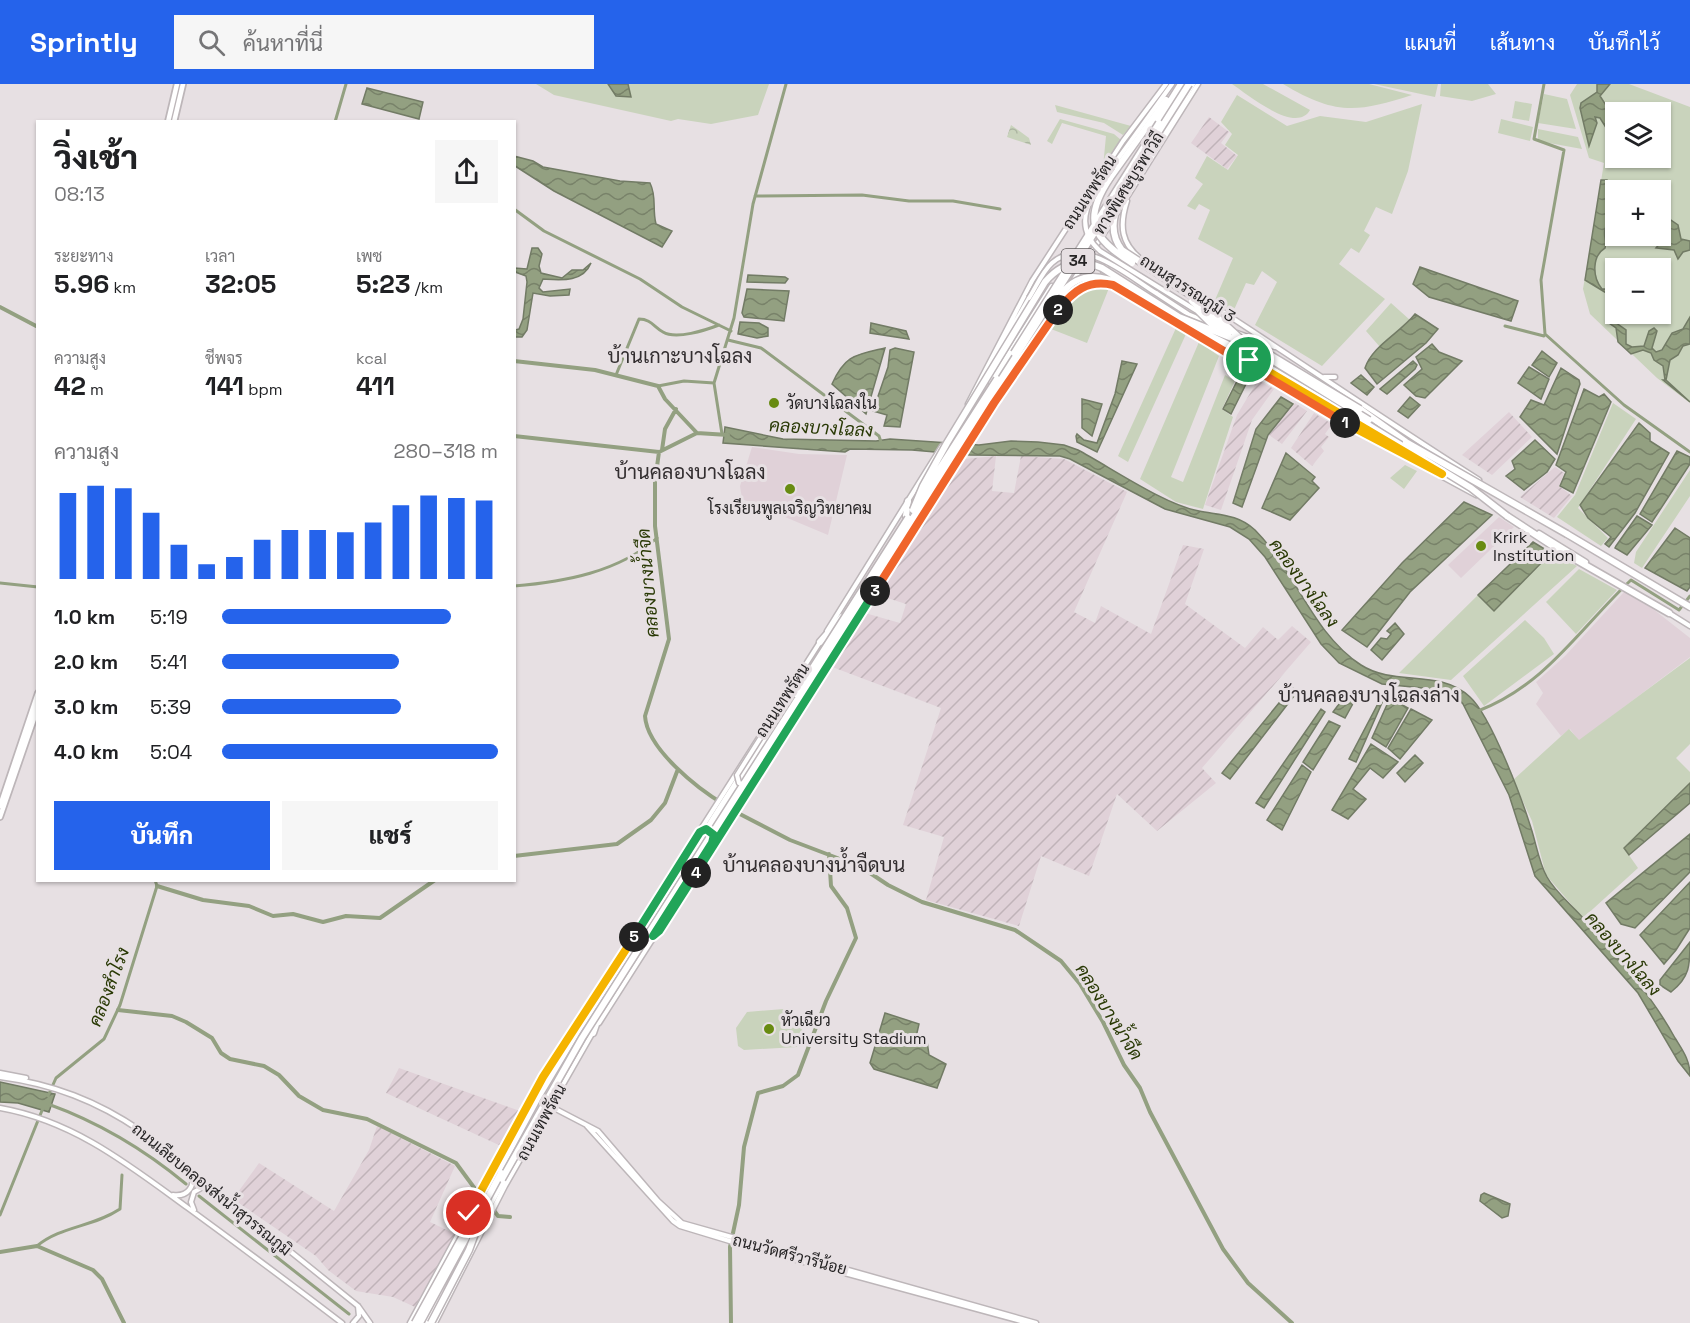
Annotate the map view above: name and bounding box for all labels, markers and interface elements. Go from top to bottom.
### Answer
search box [174,15,594,69]
text: Sprintly [30,24,138,60]
icon: search [195,26,228,59]
text: ค้นหาที่นี่ [243,29,323,57]
text: แผนที่ [1404,29,1457,56]
text: เส้นทาง [1490,29,1555,56]
text: บันทึกไว้ [1588,29,1660,56]
map controls [1605,102,1671,324]
button: layers [1605,102,1671,168]
street label: ทางพิเศษบูรพาวิถี [1088,127,1169,239]
text: วิ่งเช้า [54,137,138,179]
button: share [435,140,498,203]
street label: ถนนเทพรัตน [1058,151,1121,233]
button: + [1605,180,1671,246]
text: 08:13 [54,181,105,207]
text: ระยะทาง [54,246,114,267]
text: เวลา [205,246,235,267]
text: เพซ [356,246,382,267]
road number: 34 [1062,249,1094,273]
street label: ถนนสุวรรณภูมิ 3 [1136,250,1239,328]
button: − [1605,258,1671,324]
text: 5.96 [54,267,109,301]
text: 32:05 [205,267,276,301]
text: 5:23 [356,267,411,301]
text: km [109,277,136,298]
text: /km [411,277,443,298]
pin: 2 [1043,295,1073,325]
text: 2 [1053,299,1063,320]
pin [1223,334,1274,385]
district label: บ้านเกาะบางโฉลง [608,343,752,369]
icon: arrive [1232,343,1265,376]
text: ความสูง [54,348,106,369]
text: ชีพจร [205,348,243,369]
text: kcal [356,348,387,369]
text: 42 [54,369,86,403]
text: 141 [205,369,244,403]
text: 411 [356,369,395,403]
text: m [86,379,104,400]
text: bpm [244,379,283,400]
place label: วัดบางโฉลงใน [786,392,877,414]
marker: วัดบางโฉลงใน [767,396,781,410]
pin: 1 [1330,408,1360,438]
water label: คลองบางโฉลง [768,412,874,442]
text: 1 [1341,412,1349,433]
text: 280–318 m [394,438,498,464]
text: ความสูง [54,439,119,465]
district label: บ้านคลองบางโฉลง [614,459,766,485]
marker: โรงเรียนพูลเจริญวิทยาคม [783,482,797,496]
place label: โรงเรียนพูลเจริญวิทยาคม [707,497,872,520]
place label: Krirk Institution [1493,527,1574,566]
water label: คลองบางน้ำจืด [627,528,664,639]
water label: คลองบางโฉลง [1264,533,1345,632]
marker: Krirk Institution [1474,539,1488,553]
pin: 3 [860,576,890,606]
text: 3 [870,580,880,601]
text: 1.0 km [54,604,115,630]
text: 5:19 [150,604,188,630]
text: 2.0 km [54,649,118,675]
text: 5:41 [150,649,187,675]
street label: ถนนเทพรัตน [751,659,814,741]
district label: บ้านคลองบางโฉลงล่าง [1278,682,1460,708]
text: 3.0 km [54,694,118,720]
text: 5:39 [150,694,191,720]
text: 4.0 km [54,739,119,765]
text: 5:04 [150,739,192,765]
button: บันทึก [54,801,270,870]
button: แชร์ [282,801,498,870]
district label: บ้านคลองบางน้ำจืดบน [723,847,905,878]
pin: 4 [681,858,711,888]
text: 4 [691,862,701,883]
water label: คลองบางโฉลง [1581,906,1667,1001]
pin: 5 [619,922,649,952]
text: 5 [629,926,639,947]
water label: คลองสำโรง [82,944,134,1030]
water label: คลองบางน้ำจืด [1071,957,1152,1064]
place label: หัวเฉียว University Stadium [781,1009,927,1049]
marker: หัวเฉียว University Stadium [762,1022,776,1036]
street label: ถนนเทพรัตน [512,1080,571,1164]
street label: ถนนเลียบคลองส่งน้ำสุวรรณภูมิ [127,1115,298,1261]
pin [443,1187,494,1238]
icon: check [452,1196,485,1229]
street label: ถนนวัดศรีวารีน้อย [731,1228,849,1280]

